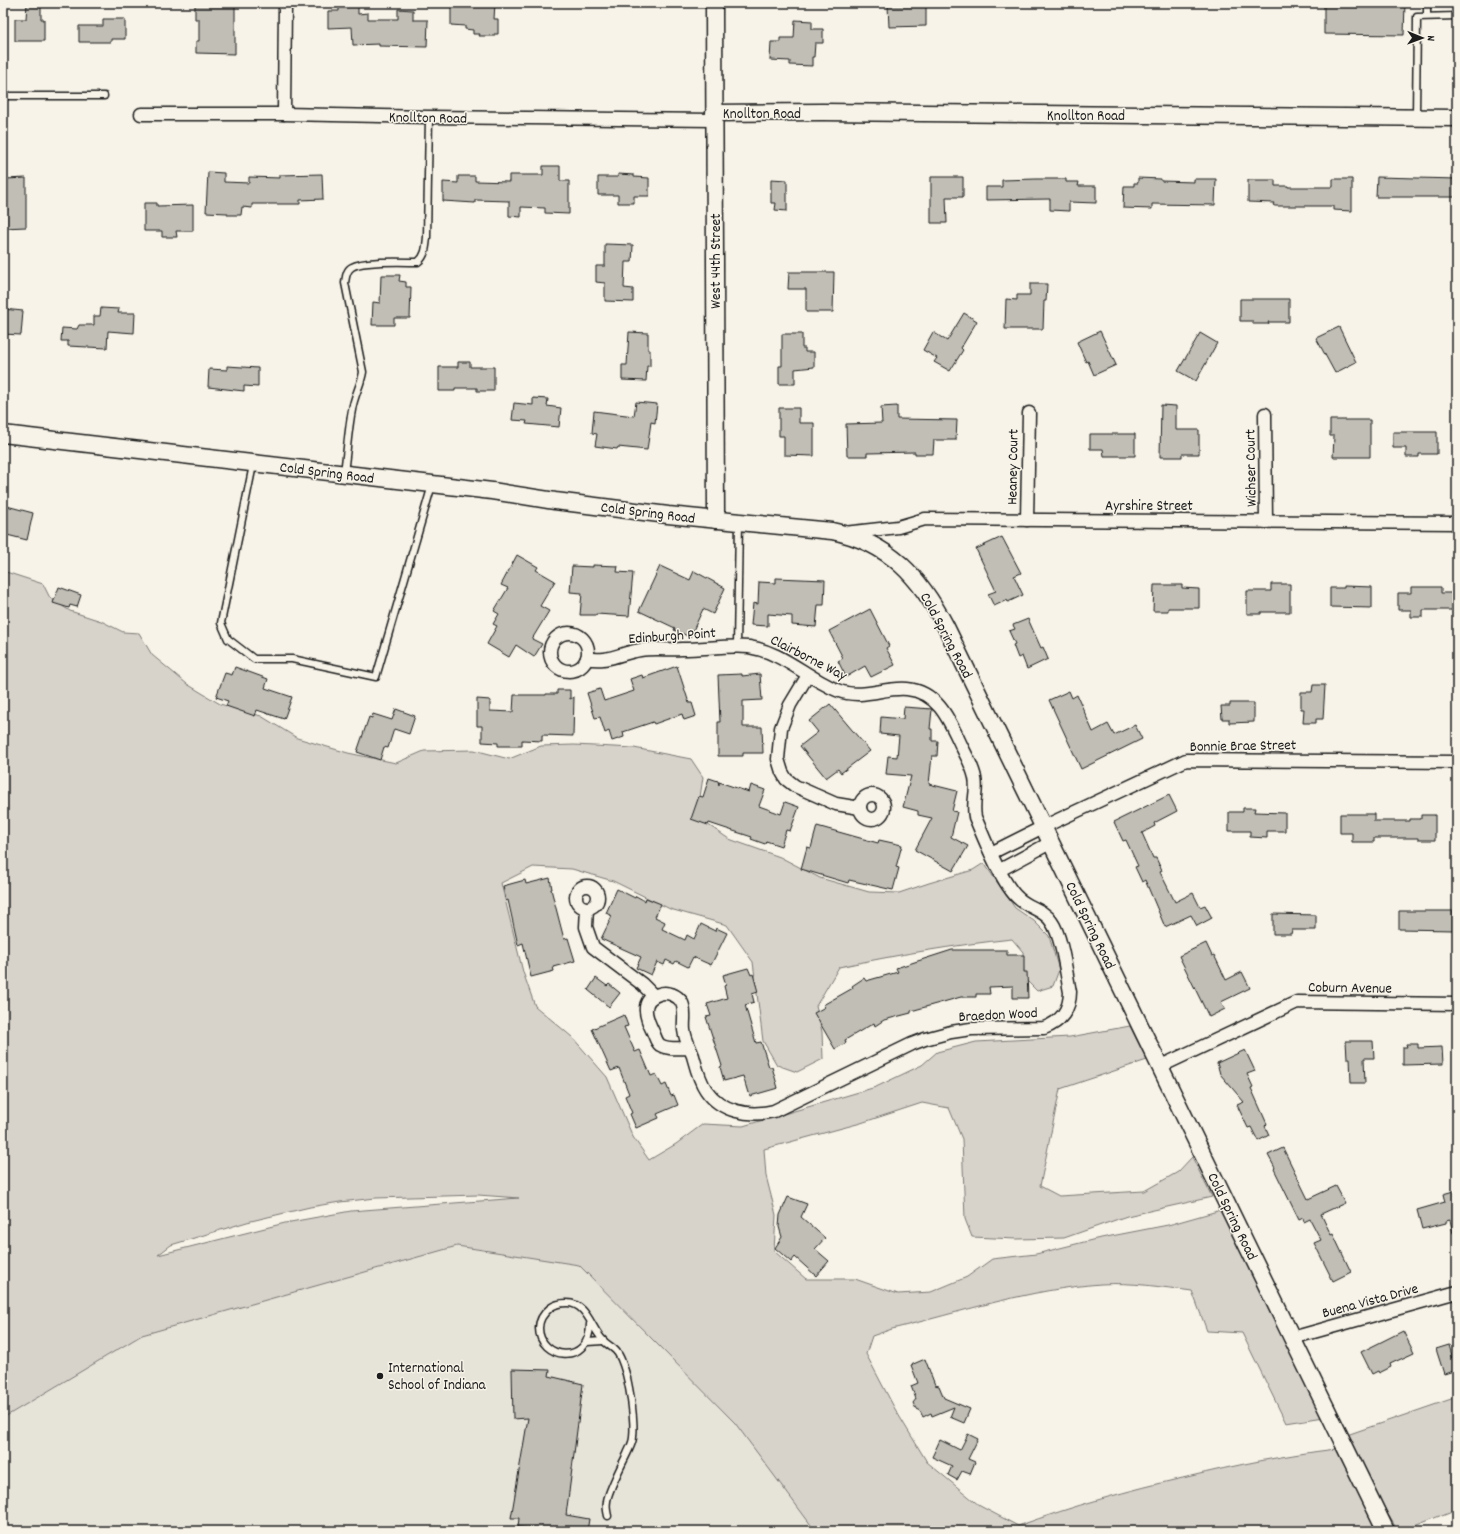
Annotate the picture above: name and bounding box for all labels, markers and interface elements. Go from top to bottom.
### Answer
north arrow [1402,18,1442,58]
text: N [1422,35,1438,42]
street label: Knollton Road [723,104,801,126]
street label: Knollton Road [1047,106,1125,128]
street label: Knollton Road [389,107,467,131]
street label: West 44th Street [706,213,728,309]
street label: Heaney Court [1002,428,1026,505]
street label: Wichser Court [1240,428,1264,507]
street label: Cold Spring Road [278,457,375,491]
street label: Ayrshire Street [1105,496,1193,518]
street label: Cold Spring Road [599,497,696,531]
street label: Cold Spring Road [913,589,977,683]
street label: Edinburgh Point [628,623,717,651]
street label: Clairborne Way [766,630,851,688]
street label: Bonnie Brae Street [1190,735,1297,759]
street label: Cold Spring Road [1059,878,1120,973]
street label: Coburn Avenue [1308,977,1393,1001]
street label: Braedon Wood [958,1003,1038,1029]
street label: Cold Spring Road [1201,1169,1262,1264]
street label: Buena Vista Drive [1320,1278,1421,1325]
place label: International School of Indiana [388,1358,487,1397]
marker: International School of Indiana [375,1371,385,1381]

